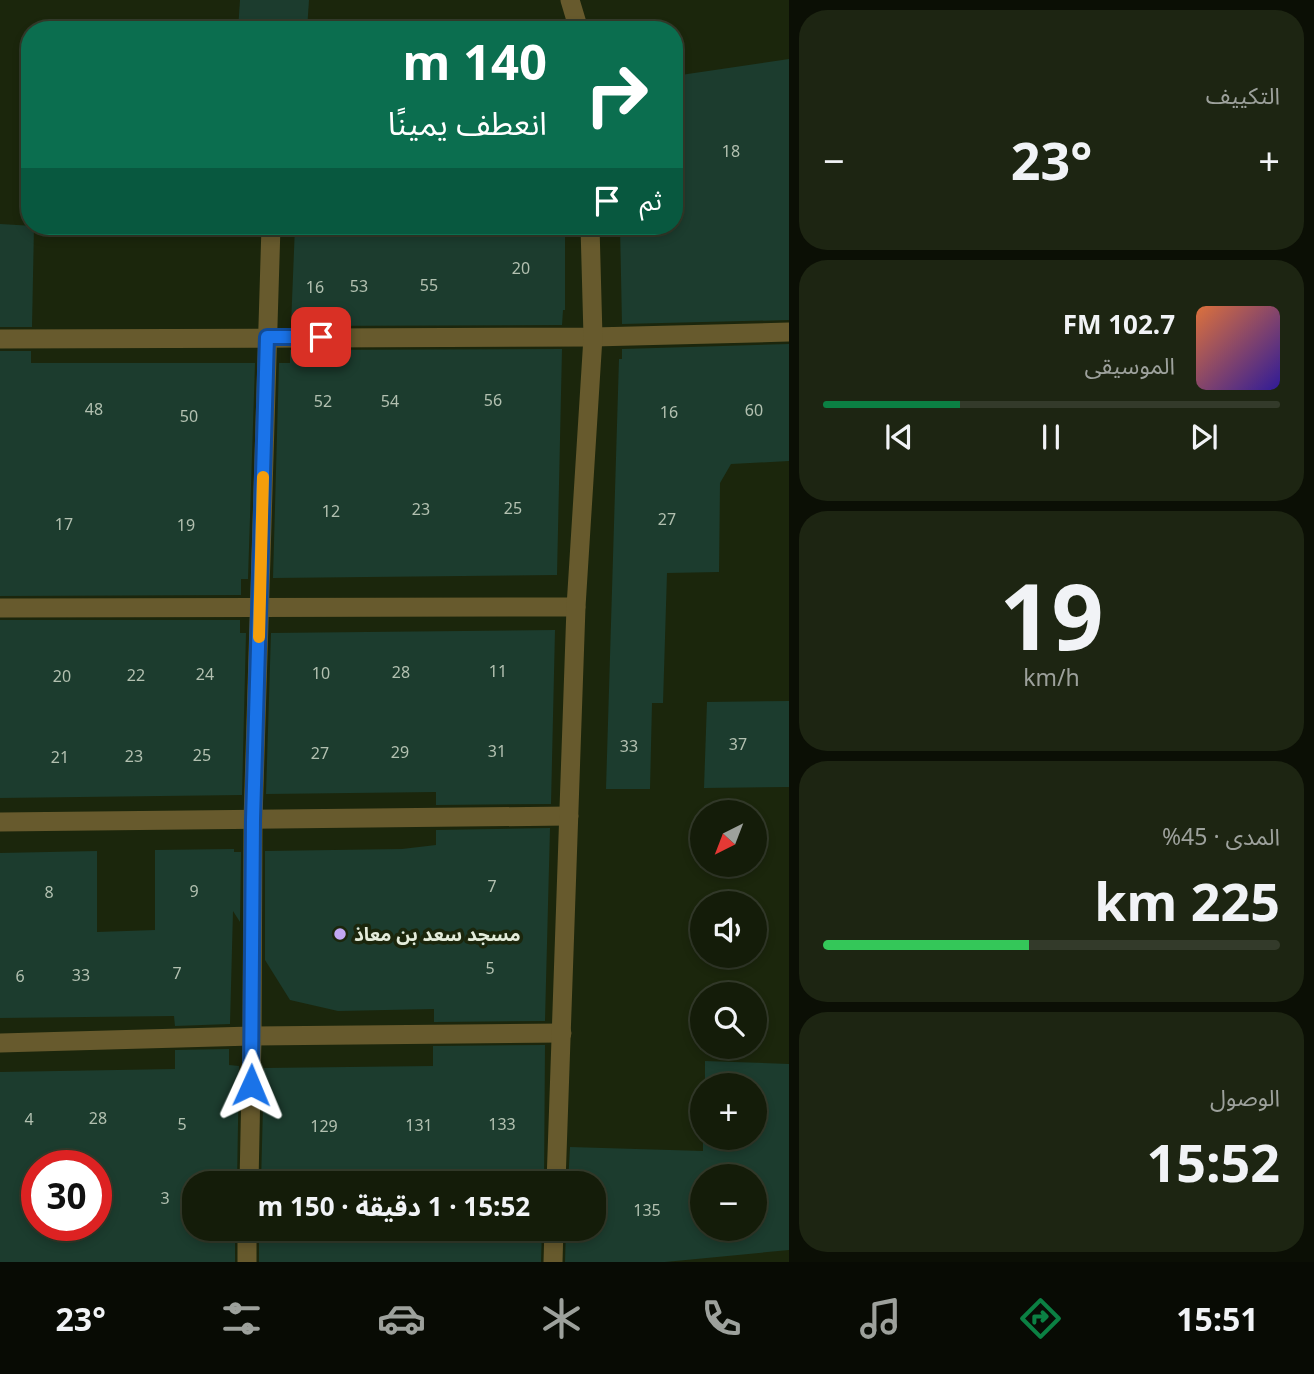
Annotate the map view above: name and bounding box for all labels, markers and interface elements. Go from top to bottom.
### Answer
text: 140 m [402,28,547,94]
icon: right [571,49,662,140]
text: التكييف [1206,79,1280,111]
text: انعطف يمينًا [388,101,547,144]
text: 23° [1011,124,1092,195]
text: − [823,134,845,186]
text: + [1258,134,1280,186]
house number: 18 [722,140,740,162]
icon: arrive [588,182,626,220]
text: ثم [640,182,662,218]
house number: 20 [512,257,530,279]
house number: 55 [420,274,438,296]
house number: 53 [350,275,368,297]
house number: 16 [306,276,324,298]
text: 102.7 FM [1063,306,1175,342]
pin [291,307,351,367]
icon: arrive [302,318,340,356]
text: الموسيقى [1084,349,1175,381]
house number: 56 [484,389,502,411]
house number: 52 [314,390,332,412]
house number: 54 [381,390,399,412]
house number: 48 [85,398,103,420]
house number: 60 [745,399,763,421]
house number: 16 [660,401,678,423]
house number: 50 [180,405,198,427]
icon: previous [880,418,918,456]
icon: pause [1032,418,1070,456]
icon: next [1185,418,1223,456]
house number: 25 [504,497,522,519]
house number: 23 [412,498,430,520]
house number: 12 [322,500,340,522]
house number: 27 [658,508,676,530]
house number: 17 [55,513,73,535]
house number: 19 [177,514,195,536]
text: 19 [999,553,1104,677]
house number: 11 [489,660,507,682]
house number: 28 [392,661,410,683]
text: km/h [1023,661,1080,693]
house number: 10 [312,662,330,684]
house number: 24 [196,663,214,685]
house number: 22 [127,664,145,686]
house number: 20 [53,665,71,687]
house number: 37 [729,733,747,755]
house number: 33 [620,735,638,757]
house number: 31 [488,740,506,762]
house number: 29 [391,741,409,763]
house number: 27 [311,742,329,764]
house number: 25 [193,744,211,766]
house number: 23 [125,745,143,767]
house number: 21 [51,746,69,768]
north arrow [690,800,766,877]
map controls [690,800,767,1241]
text: المدى · 45% [1162,820,1280,852]
text: 225 km [1094,865,1280,936]
house number: 7 [487,875,497,897]
house number: 9 [189,880,199,902]
house number: 8 [44,881,54,903]
button: sound [690,891,767,968]
place label: مسجد سعد بن معاذ [354,921,521,947]
marker: مسجد سعد بن معاذ [332,926,348,942]
house number: 5 [485,957,495,979]
house number: 7 [172,962,182,984]
house number: 33 [72,964,90,986]
house number: 6 [15,965,25,987]
button: search [690,982,767,1059]
position arrow [214,1048,288,1122]
button: + [690,1073,767,1150]
text: الوصول [1210,1081,1280,1113]
house number: 28 [89,1107,107,1129]
house number: 4 [24,1108,34,1130]
house number: 5 [177,1113,187,1135]
house number: 133 [488,1113,516,1135]
house number: 131 [405,1114,433,1136]
house number: 129 [310,1115,338,1137]
text: 15:52 [1146,1126,1280,1197]
speed limit sign: 30 [21,1150,112,1241]
button: − [690,1164,767,1241]
house number: 3 [160,1187,170,1209]
text: 15:52 · 1 دقيقة · 150 m [258,1188,530,1224]
house number: 135 [633,1199,661,1221]
icon: filters [217,1294,266,1343]
icon: car [377,1294,426,1343]
icon: climate [537,1294,586,1343]
icon: phone [697,1294,746,1343]
icon: music [856,1294,905,1343]
icon: directions [1016,1294,1065,1343]
text: 23° [56,1297,106,1340]
text: 15:51 [1176,1297,1259,1340]

